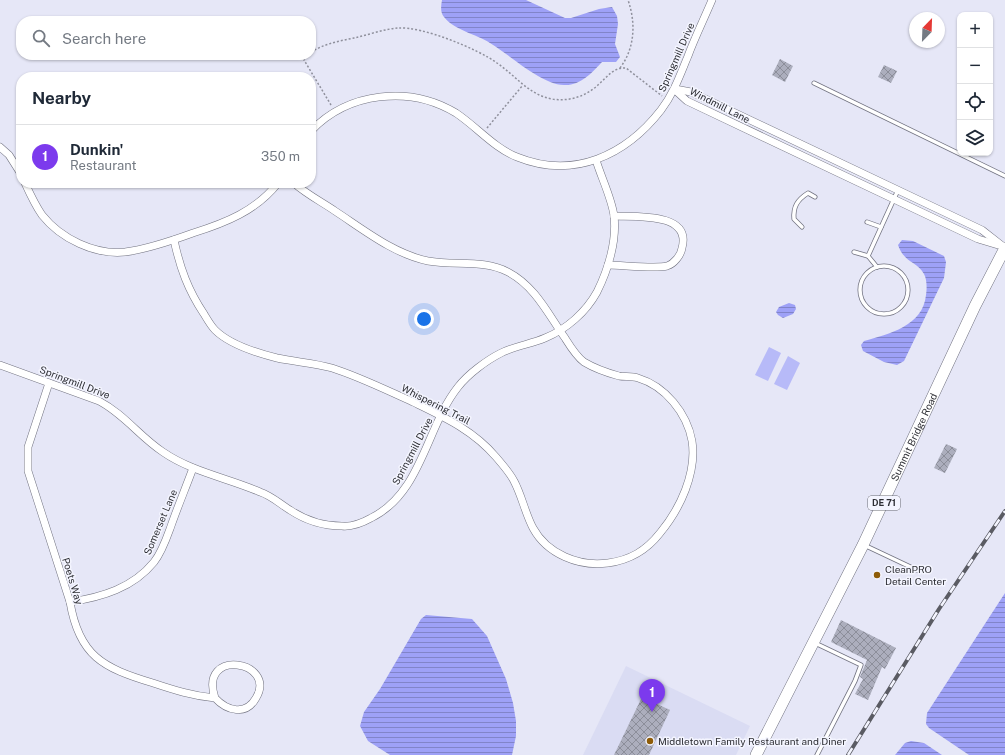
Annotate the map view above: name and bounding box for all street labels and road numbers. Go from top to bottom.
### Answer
street label: Springmill Drive [655,20,697,93]
street label: Windmill Lane [688,85,752,125]
street label: Springmill Drive [38,363,112,401]
street label: Whispering Trail [400,381,472,427]
street label: Summit Bridge Road [888,391,939,483]
street label: Springmill Drive [389,415,435,487]
street label: Somerset Lane [141,487,179,557]
road number: DE 71 [868,496,900,510]
street label: Poets Way [60,556,86,606]

